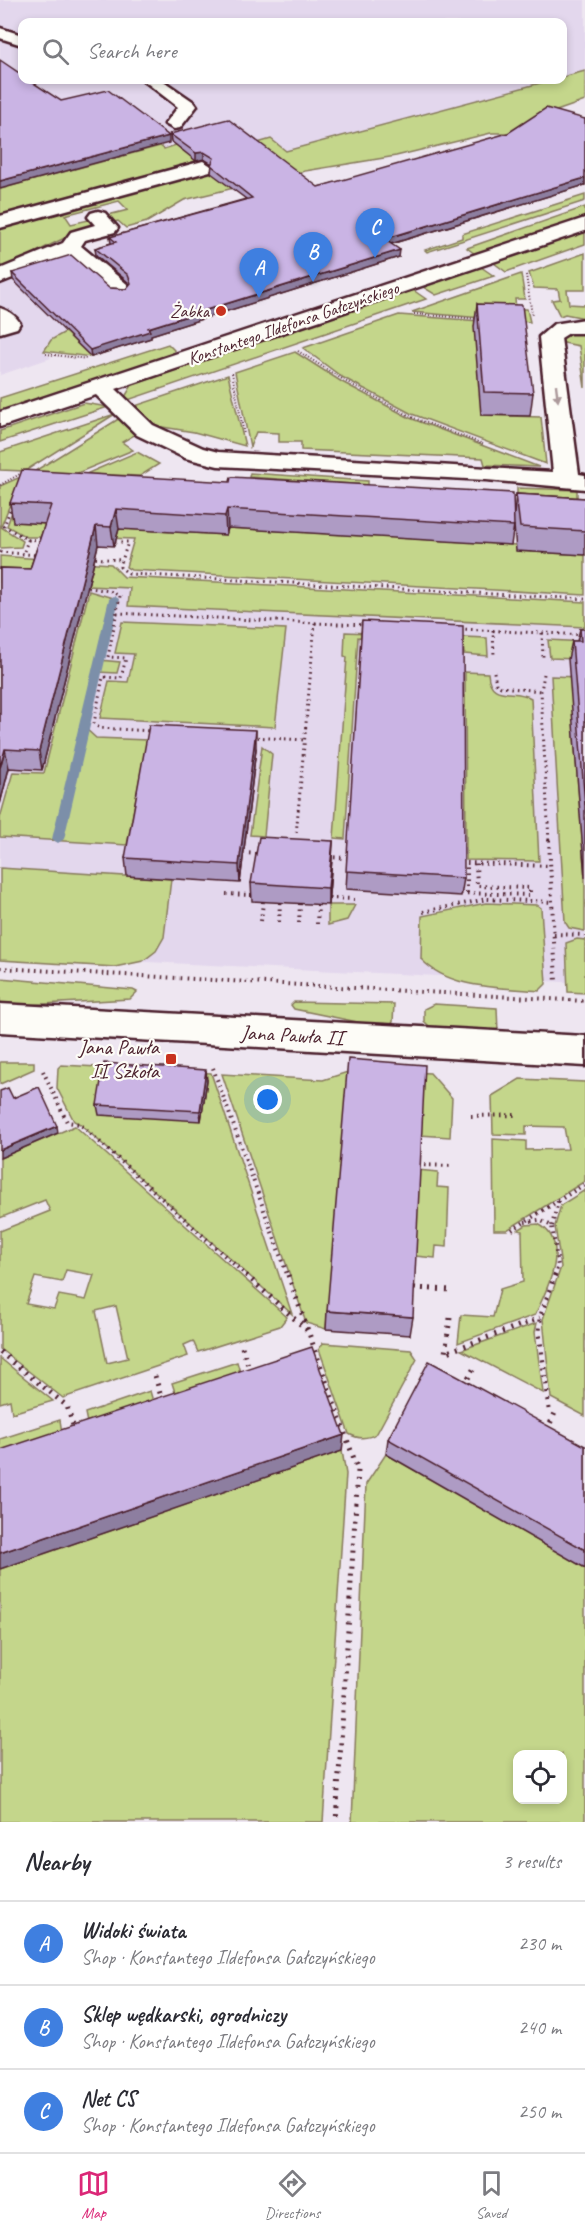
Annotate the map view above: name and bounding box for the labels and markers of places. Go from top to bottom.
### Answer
pin: C [356,208,394,258]
pin: B [294,232,332,282]
pin: A [240,248,278,298]
place label: Żabka [170,300,211,322]
marker: Żabka [214,304,228,318]
place label: Jana Pawła II Szkoła [77,1034,161,1084]
marker: Jana Pawła II Szkoła [164,1052,178,1066]

